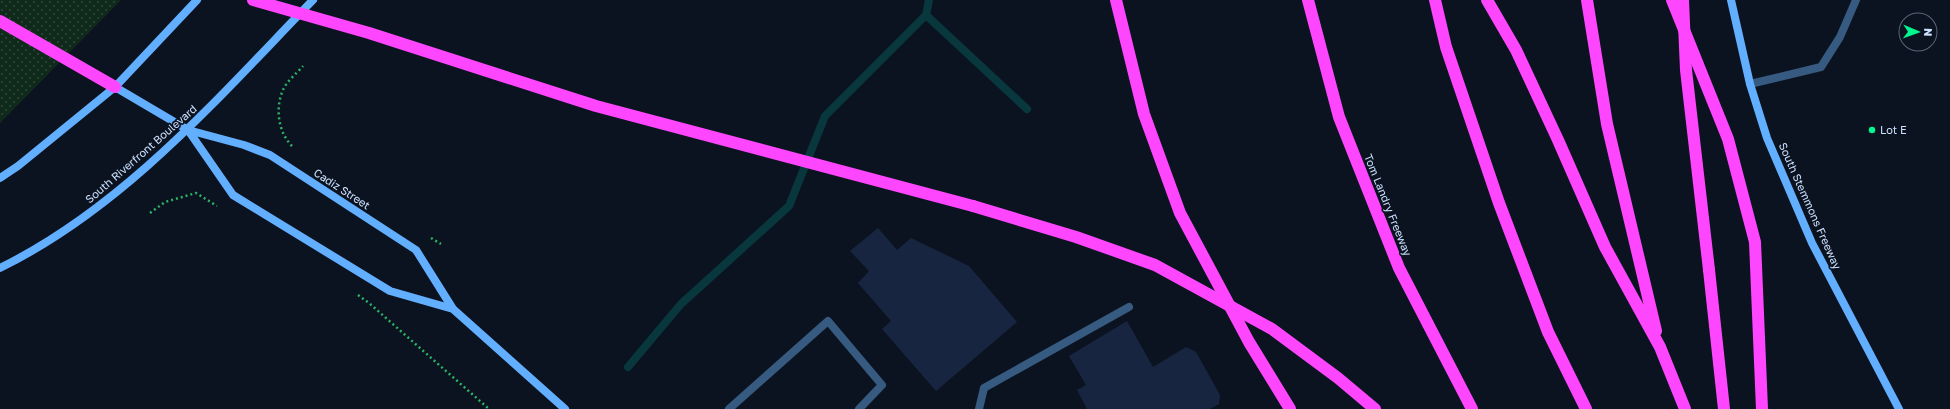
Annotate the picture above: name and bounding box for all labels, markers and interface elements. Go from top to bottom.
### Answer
north arrow [1898,12,1938,52]
text: N [1922,28,1935,37]
street label: South Riverfront Boulevard [82,102,199,206]
place label: Lot E [1880,123,1907,136]
marker: Lot E [1867,125,1877,135]
street label: South Stemmons Freeway [1777,140,1844,271]
street label: Tom Landry Freeway [1362,152,1415,258]
street label: Cadiz Street [312,166,373,212]

